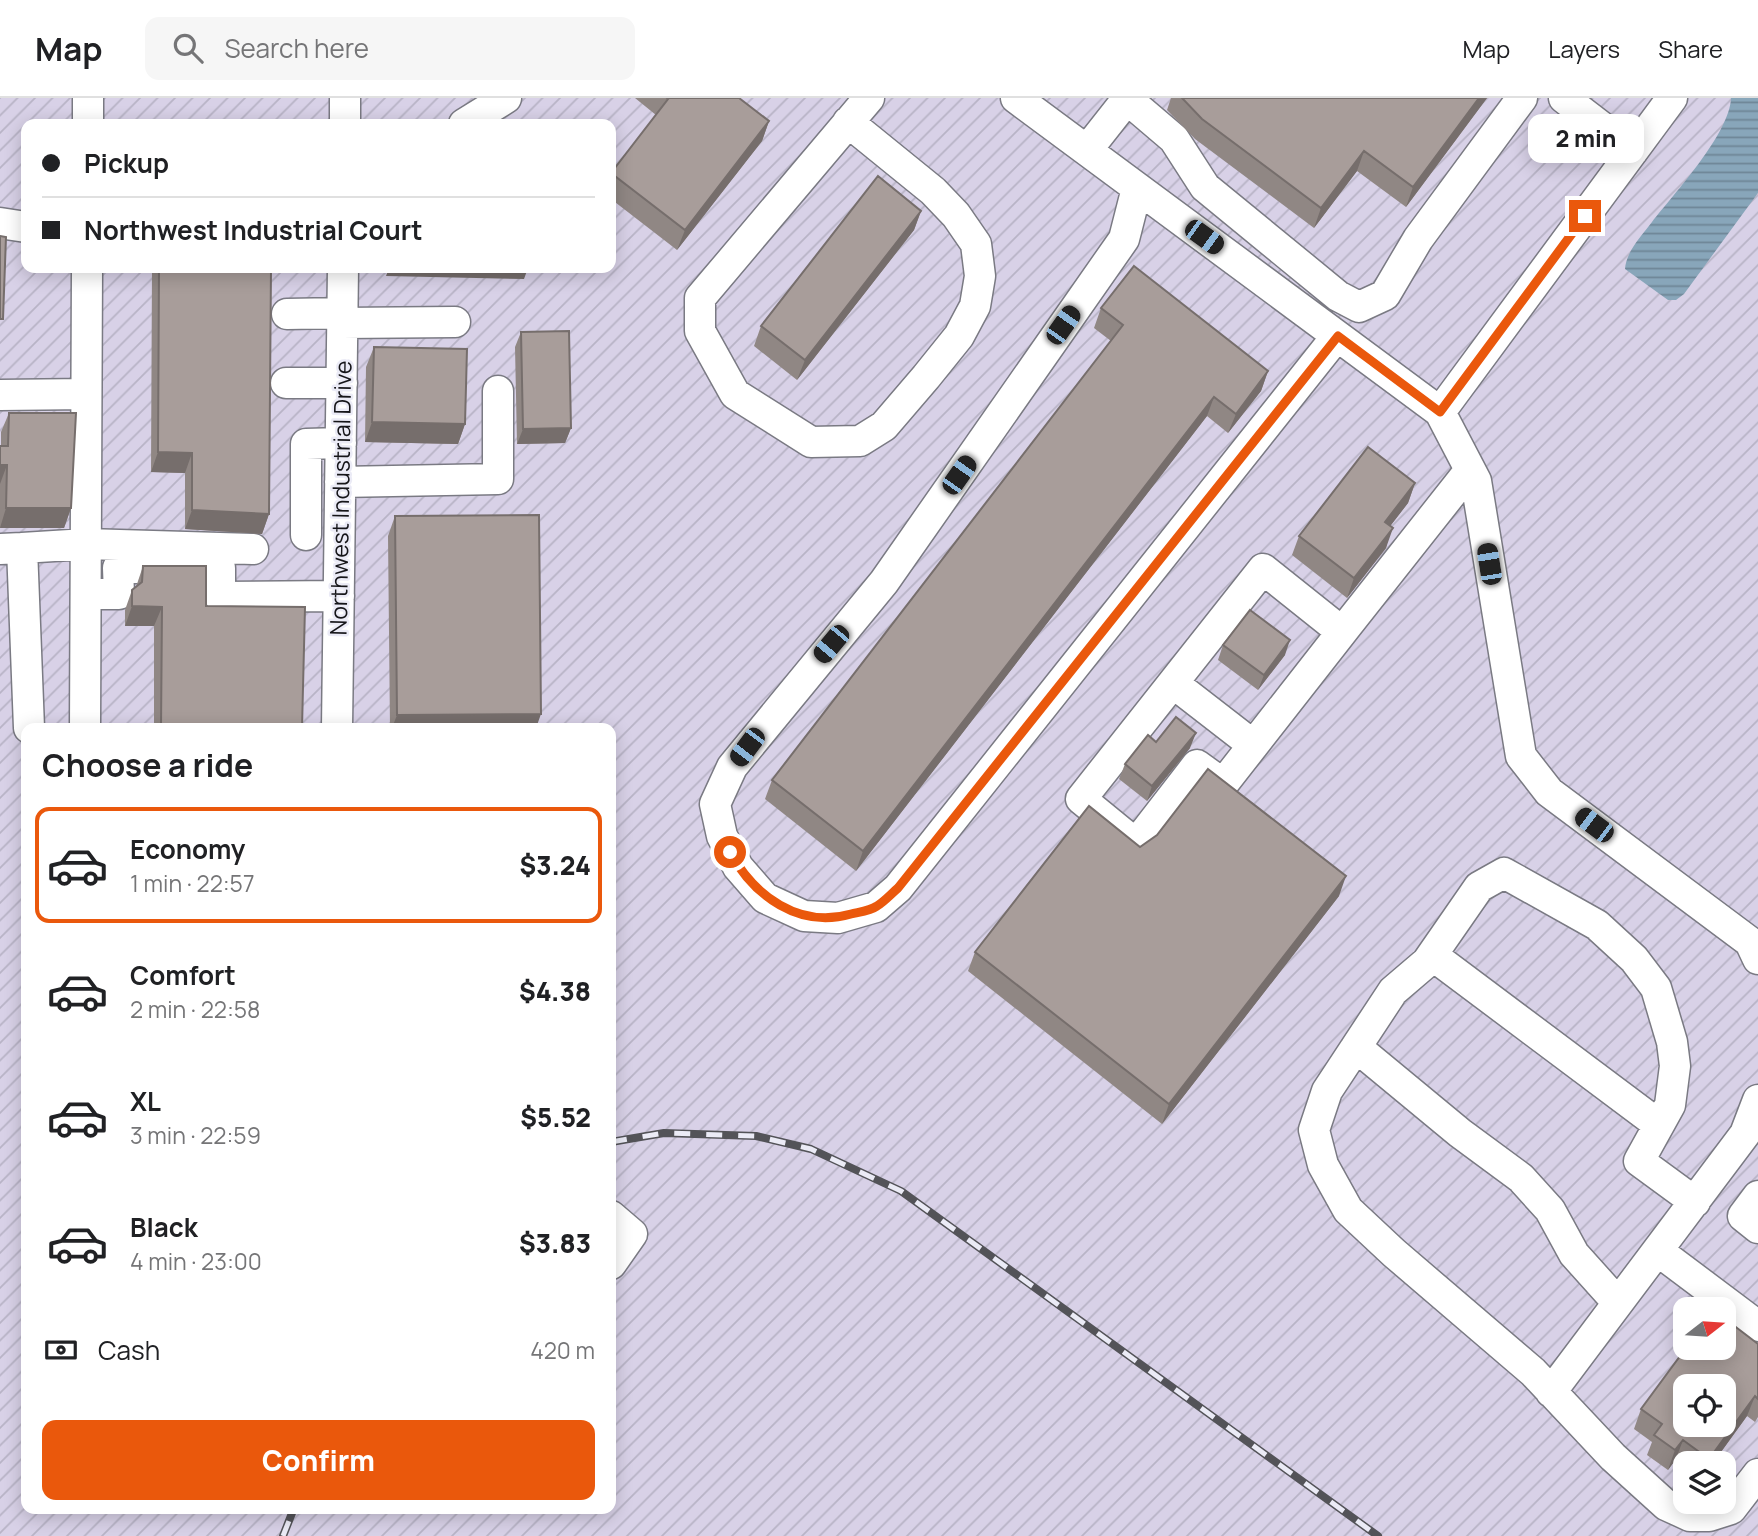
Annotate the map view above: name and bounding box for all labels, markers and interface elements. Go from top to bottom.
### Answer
search box [145,17,635,80]
text: Map [35,26,103,71]
icon: search [169,29,207,67]
text: Search here [225,30,369,66]
text: Map [1463,32,1510,65]
text: Layers [1548,32,1620,65]
text: Share [1658,32,1723,65]
callout: 2 min [1527,115,1643,164]
text: 2 min [1556,122,1617,154]
text: Pickup [84,145,169,181]
route end [1569,200,1601,232]
text: Northwest Industrial Court [84,212,422,248]
car [1181,216,1228,258]
car [1043,302,1084,348]
street label: Northwest Industrial Drive [322,360,358,636]
car [939,452,980,498]
car [1476,542,1503,586]
car [810,621,853,667]
car [726,724,769,770]
text: Choose a ride [42,743,253,787]
car [1571,804,1618,846]
text: Economy [130,831,245,867]
icon: car [46,834,109,897]
route start [714,836,746,868]
text: $3.24 [519,847,591,883]
text: 1 min · 22:57 [130,867,254,899]
text: Comfort [130,957,236,993]
icon: car [46,960,109,1023]
text: $4.38 [519,973,591,1009]
text: 2 min · 22:58 [130,993,260,1025]
text: XL [130,1083,161,1119]
icon: car [46,1086,109,1149]
text: $5.52 [520,1099,591,1135]
text: 3 min · 22:59 [130,1119,261,1151]
text: Black [130,1209,198,1245]
icon: car [46,1212,109,1275]
text: $3.83 [519,1225,591,1261]
text: 4 min · 23:00 [130,1245,262,1277]
north arrow [1673,1297,1736,1360]
map controls [1673,1297,1736,1514]
icon: cash [42,1331,80,1369]
text: Cash [98,1332,160,1368]
text: 420 m [530,1334,595,1366]
button: locate [1673,1374,1736,1437]
button: Confirm [42,1420,595,1500]
button: layers [1673,1451,1736,1514]

